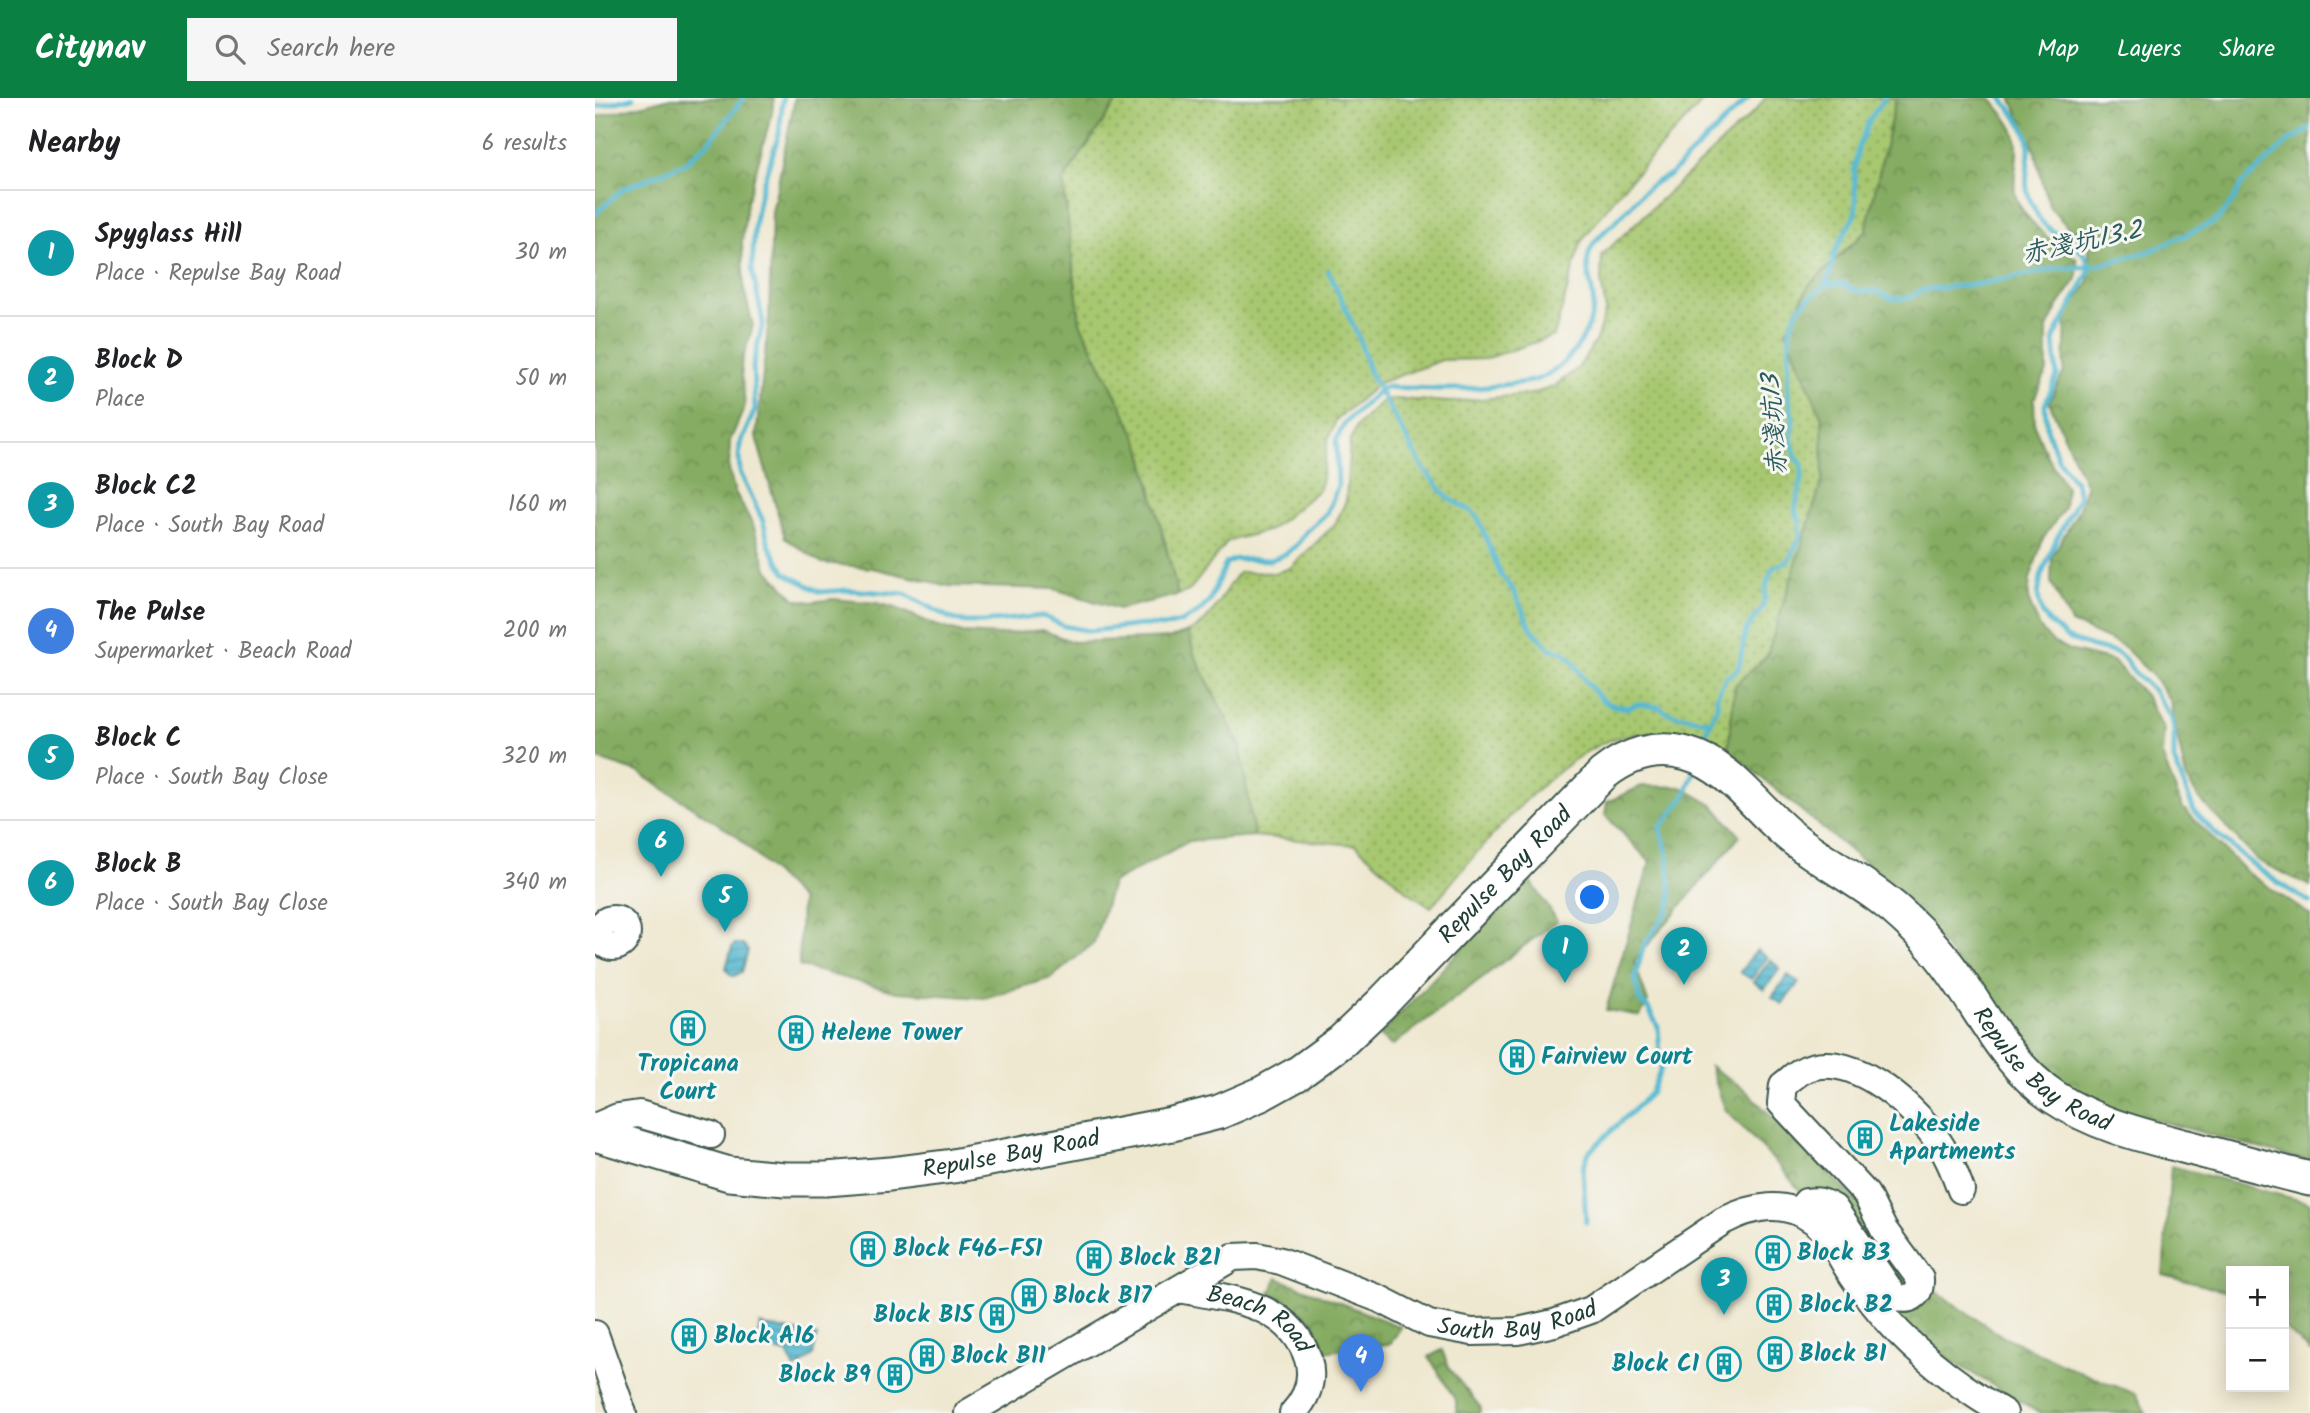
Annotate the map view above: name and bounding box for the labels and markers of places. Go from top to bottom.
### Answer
pin: 6 [638,819,684,877]
pin: 5 [702,874,748,932]
pin: 1 [1542,925,1588,983]
pin: 2 [1661,927,1707,985]
building icon: Tropicana Court [669,1009,707,1047]
building icon: Helene Tower [777,1014,815,1052]
place label: Helene Tower [821,1014,963,1053]
building icon: Fairview Court [1498,1038,1536,1076]
place label: Fairview Court [1541,1038,1694,1077]
place label: Tropicana Court [637,1045,739,1112]
place label: Lakeside Apartments [1889,1105,2015,1172]
building icon: Lakeside Apartments [1846,1119,1884,1157]
building icon: Block F46-F51 [849,1230,887,1268]
place label: Block F46-F51 [893,1230,1043,1269]
building icon: Block B3 [1754,1234,1792,1272]
place label: Block B3 [1797,1234,1890,1273]
building icon: Block B21 [1075,1239,1113,1277]
place label: Block B21 [1119,1239,1221,1278]
pin: 3 [1701,1257,1747,1315]
building icon: Block B17 [1010,1277,1048,1315]
place label: Block B17 [1053,1277,1152,1316]
building icon: Block B2 [1755,1286,1793,1324]
place label: Block B2 [1799,1286,1893,1325]
place label: Block B15 [874,1296,975,1335]
building icon: Block B15 [978,1296,1016,1334]
building icon: Block A16 [670,1317,708,1355]
place label: Block A16 [714,1317,815,1356]
pin: 4 [1338,1334,1384,1392]
building icon: Block B1 [1756,1335,1794,1373]
place label: Block B1 [1799,1335,1887,1374]
building icon: Block B11 [908,1337,946,1375]
place label: Block B11 [951,1337,1046,1376]
place label: Block C1 [1612,1345,1700,1384]
building icon: Block C1 [1705,1345,1743,1383]
place label: Block B9 [779,1356,871,1395]
building icon: Block B9 [876,1356,914,1394]

